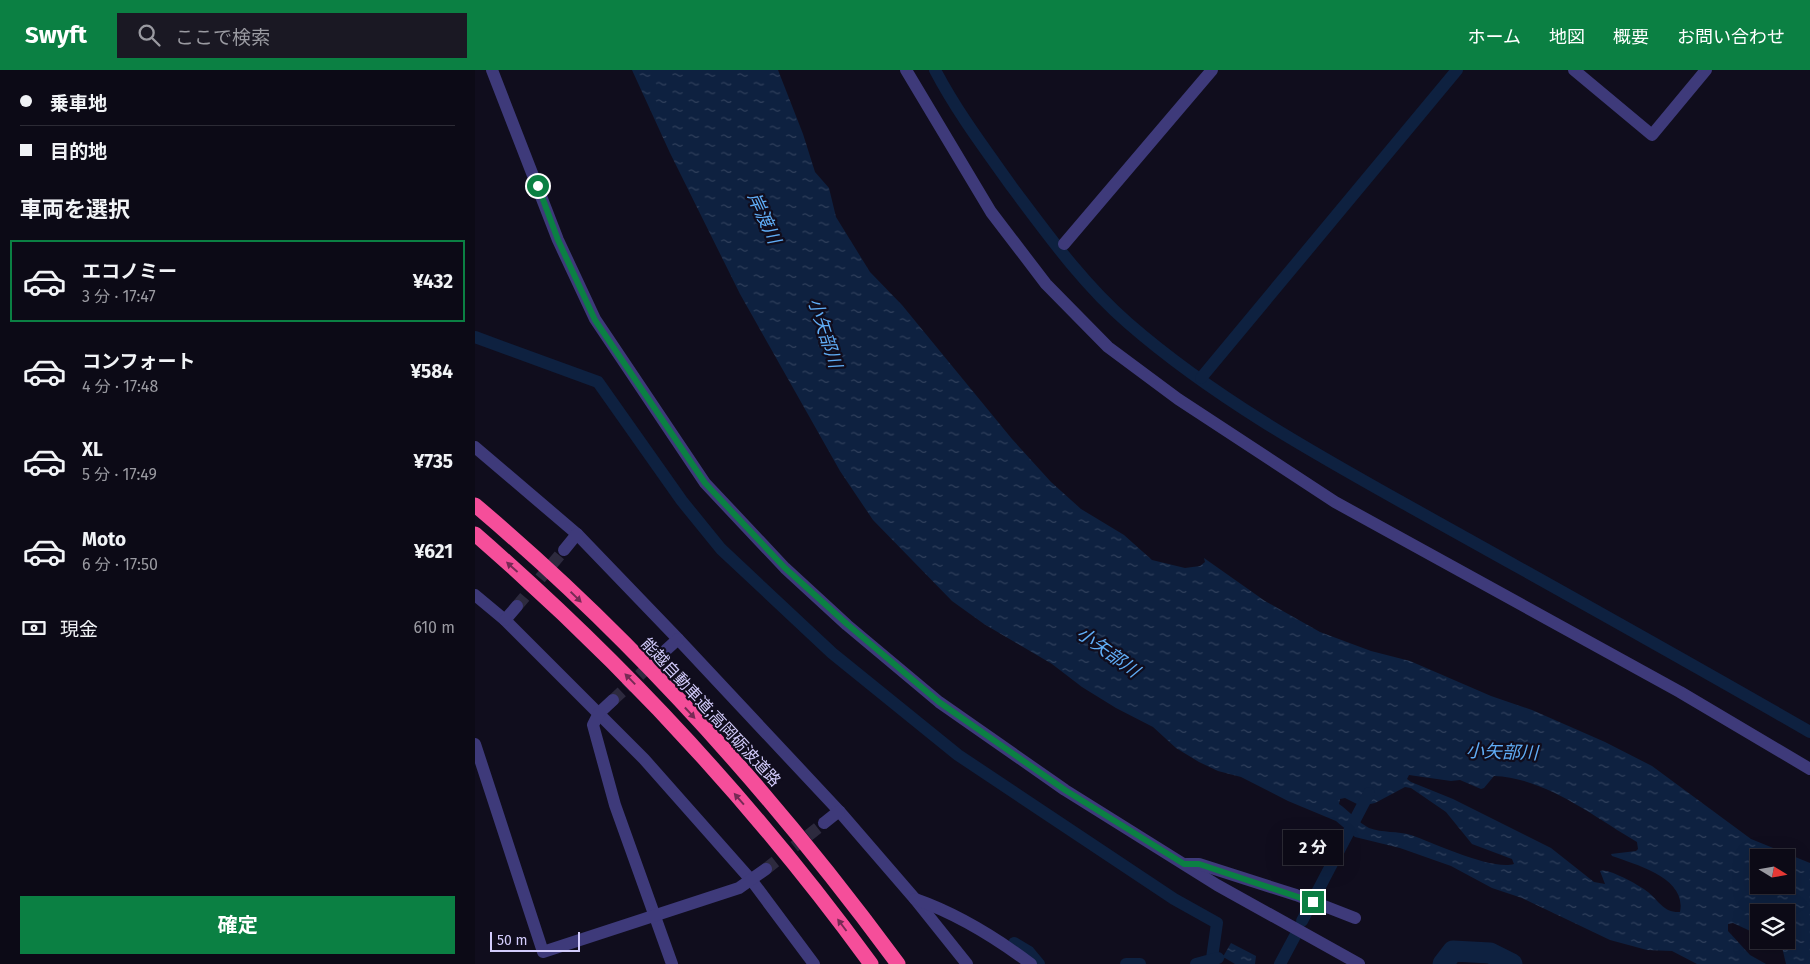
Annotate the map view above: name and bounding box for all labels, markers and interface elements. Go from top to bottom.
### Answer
search box [117,13,467,58]
text: Swyft [25,21,87,49]
icon: search [135,21,163,49]
text: ここで検索 [175,26,270,49]
text: ホーム [1468,26,1521,48]
text: 地図 [1549,26,1585,48]
text: 概要 [1613,26,1649,48]
text: お問い合わせ [1677,26,1785,48]
text: 乗車地 [50,92,107,115]
text: 目的地 [50,140,107,163]
route start [527,175,549,197]
water label: 岸渡川 [743,189,786,249]
text: 車両を選択 [20,196,130,223]
icon: car [22,259,67,304]
text: エコノミー [82,260,177,283]
text: ¥432 [413,270,453,293]
text: 3 分 · 17:47 [82,287,156,306]
water label: 小矢部川 [803,295,847,373]
icon: car [22,349,67,394]
text: コンフォート [82,350,195,373]
text: ¥584 [410,360,453,383]
text: 4 分 · 17:48 [82,377,158,396]
text: XL [82,438,103,461]
icon: car [22,439,67,484]
text: ¥735 [413,450,453,473]
text: 5 分 · 17:49 [82,465,157,484]
text: Moto [82,528,126,551]
icon: car [22,529,67,574]
text: ¥621 [414,540,453,563]
text: 6 分 · 17:50 [82,555,158,574]
one-way arrow [507,561,519,573]
one-way arrow [570,591,582,603]
icon: cash [20,614,48,642]
text: 現金 [60,618,98,641]
text: 610 m [413,618,455,637]
water label: 小矢部川 [1072,622,1145,683]
street label: 能越自動車道;高岡砺波道路 [637,634,785,790]
one-way arrow [624,674,636,686]
one-way arrow [684,706,696,718]
water label: 小矢部川 [1466,740,1540,764]
one-way arrow [734,793,745,806]
callout: 2 分 [1283,830,1343,864]
text: 2 分 [1299,838,1327,857]
north arrow [1750,849,1795,894]
map controls [1750,849,1795,949]
route end [1302,891,1324,913]
button: 確定 [20,896,455,954]
button: layers [1750,904,1795,949]
one-way arrow [837,918,847,932]
scale bar [490,929,580,952]
text: 50 m [497,932,528,949]

